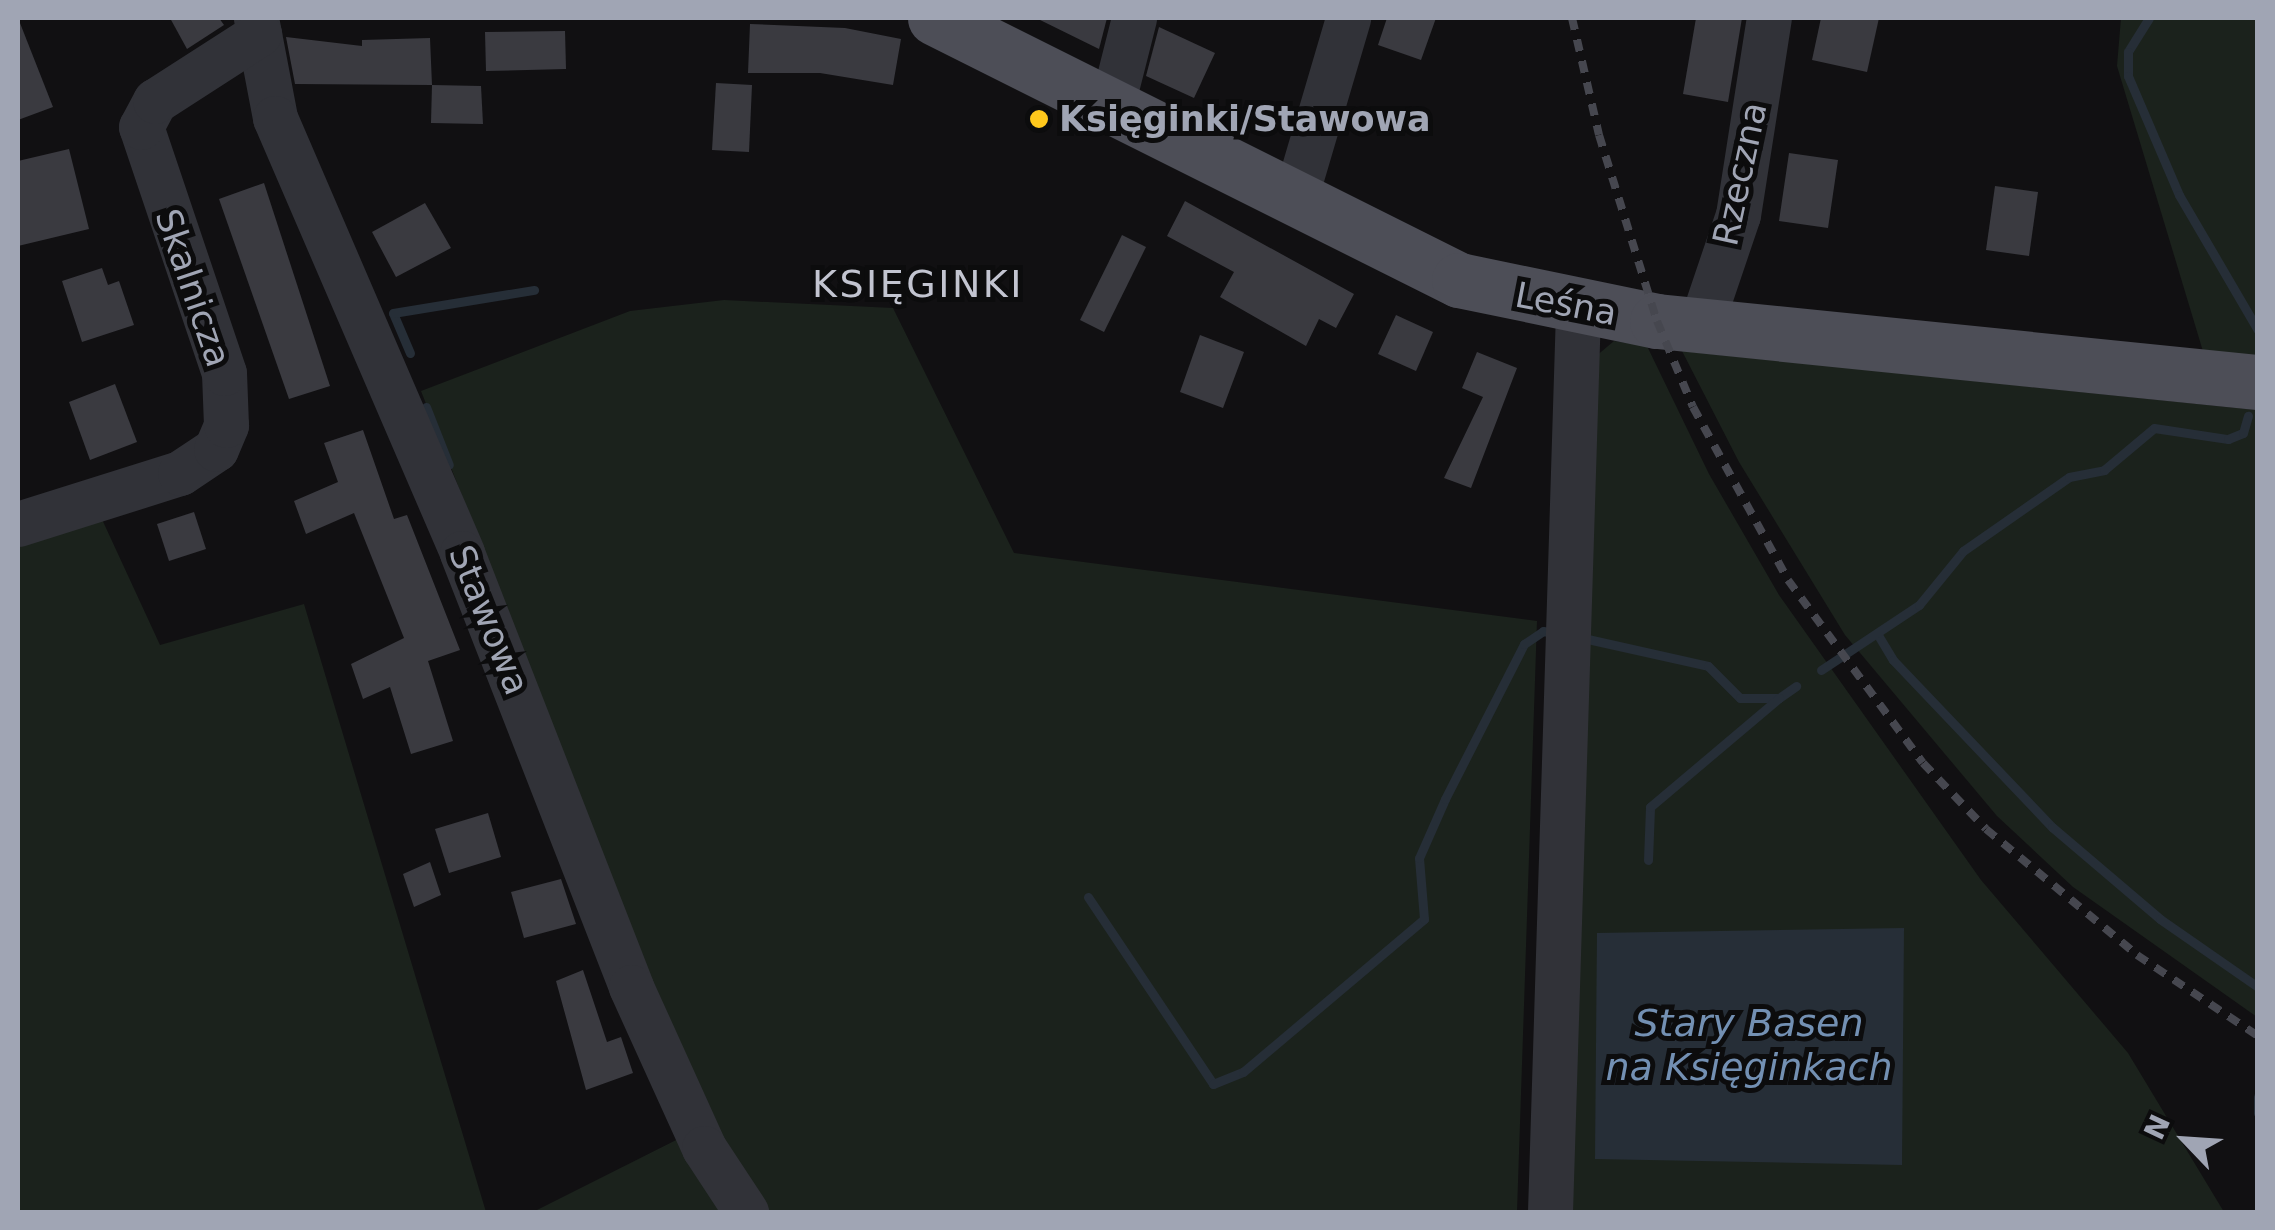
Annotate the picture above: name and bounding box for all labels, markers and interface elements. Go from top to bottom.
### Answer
place label: Księginki/Stawowa [1059,98,1431,140]
street label: Rzeczna [1704,98,1776,250]
marker: Księginki/Stawowa [1028,108,1050,130]
street label: Skalnicza [146,204,240,372]
district label: KSIĘGINKI [812,262,1024,308]
street label: Leśna [1512,274,1620,334]
street label: Stawowa [440,539,538,701]
water label: Stary Basen na Księginkach [1605,1001,1893,1090]
north arrow [2135,1090,2235,1190]
text: N [2137,1110,2177,1145]

